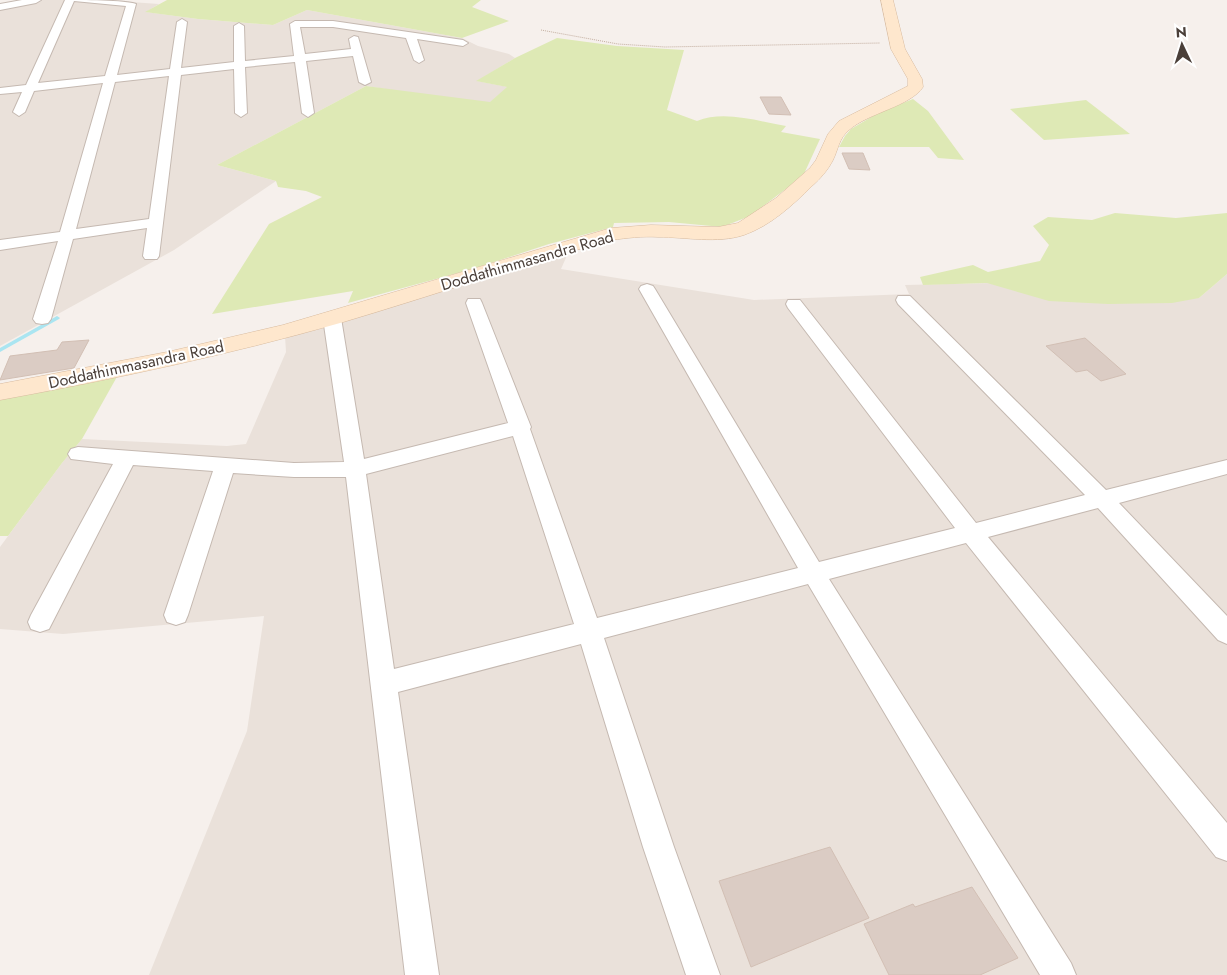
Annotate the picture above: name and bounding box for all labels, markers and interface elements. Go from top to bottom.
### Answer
north arrow [1157,20,1207,70]
text: N [1175,22,1187,42]
street label: Doddathimmasandra Road [438,225,616,296]
street label: Doddathimmasandra Road [46,335,226,394]

